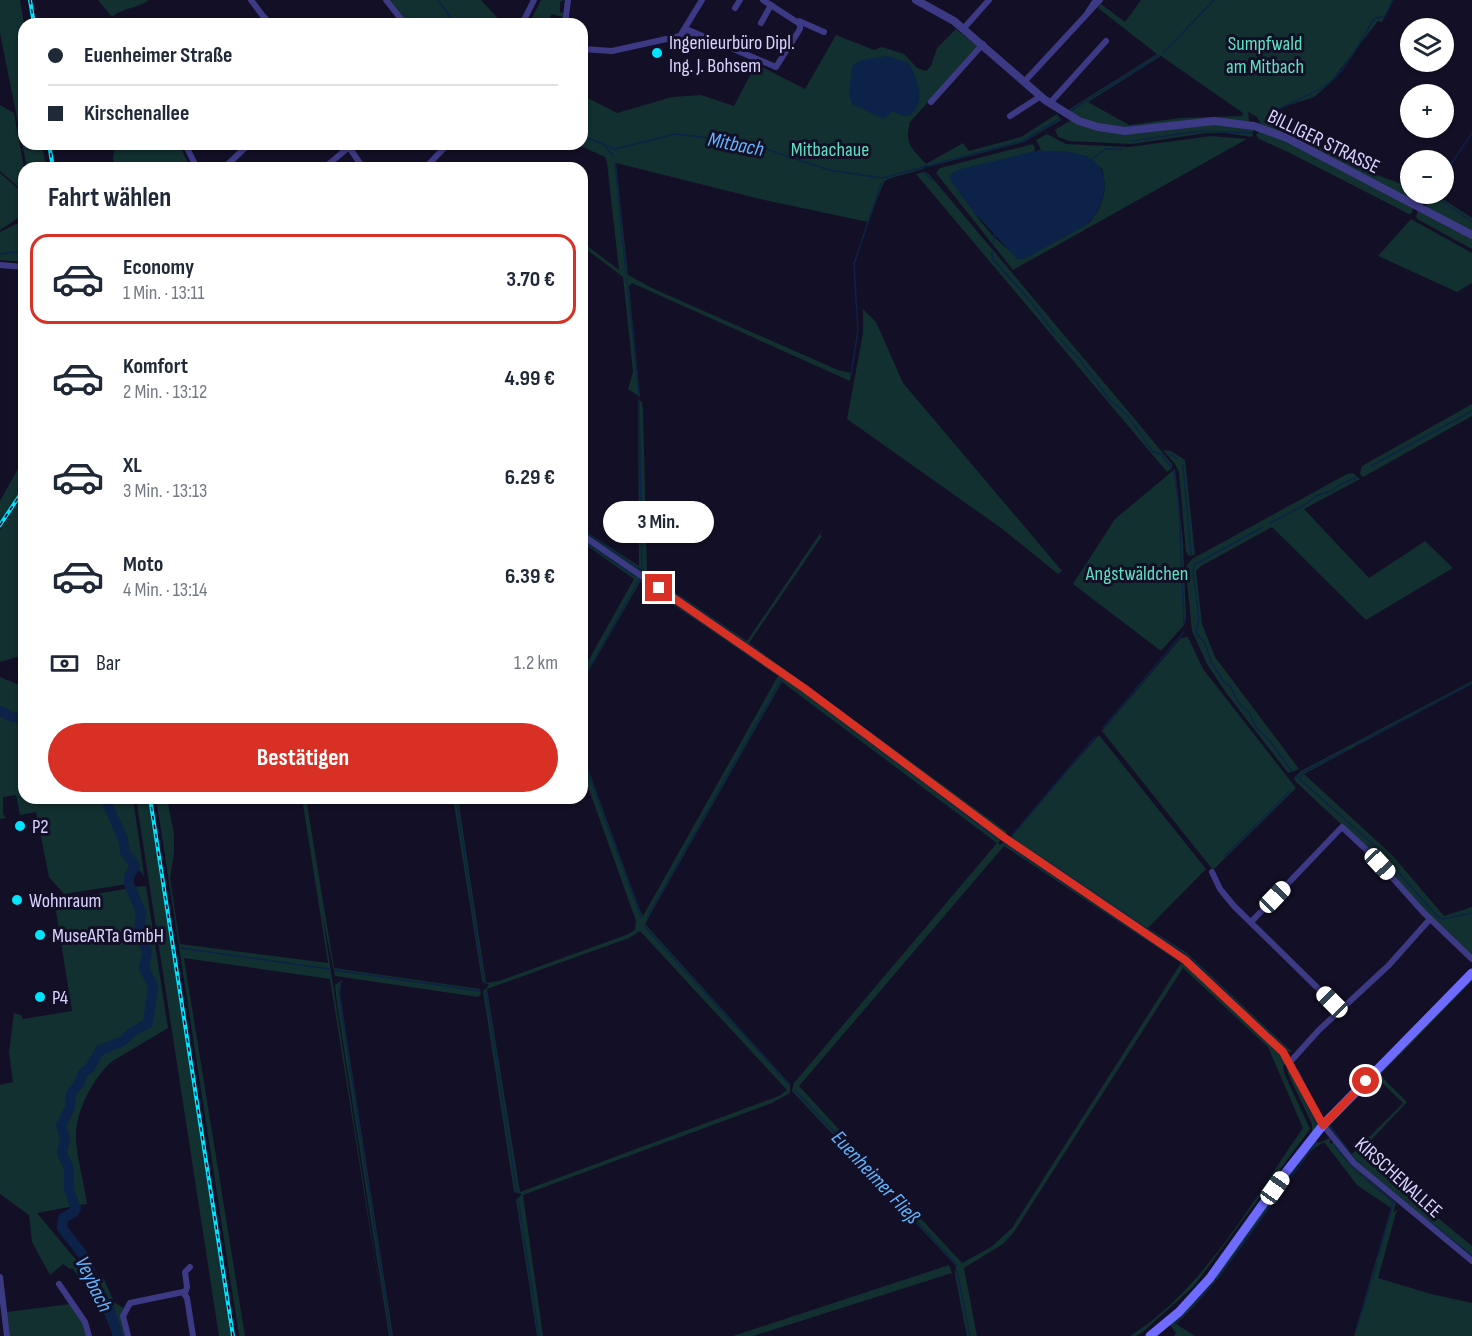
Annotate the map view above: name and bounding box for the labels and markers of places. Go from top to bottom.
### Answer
place label: Ingenieurbüro Dipl. Ing. J. Bohsem [669,31,795,78]
marker: Ingenieurbüro Dipl. Ing. J. Bohsem [650,46,664,60]
place label: P2 [32,815,49,839]
marker: P2 [13,819,27,833]
place label: Wohnraum [29,889,101,913]
marker: Wohnraum [10,893,24,907]
place label: MuseARTa GmbH [52,924,164,948]
marker: MuseARTa GmbH [33,928,47,942]
place label: P4 [52,986,68,1010]
marker: P4 [33,990,47,1004]

